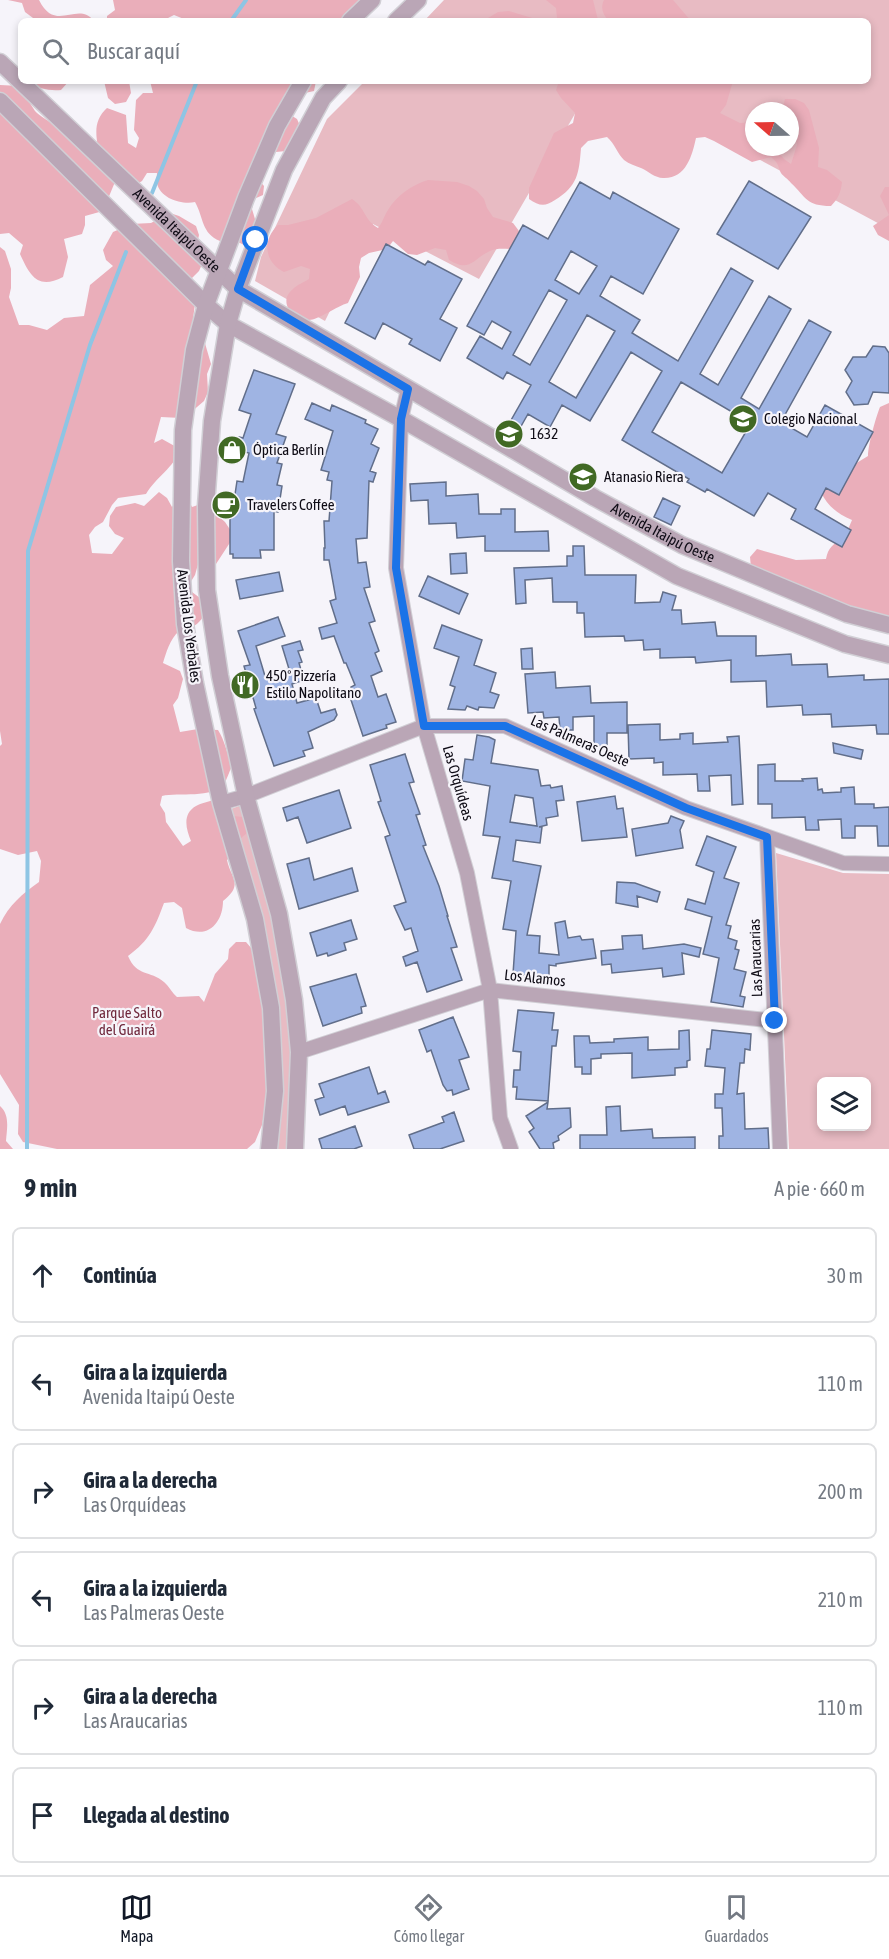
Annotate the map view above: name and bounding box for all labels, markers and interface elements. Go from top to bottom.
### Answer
search box [18,18,871,84]
icon: search [39,35,72,68]
text: Buscar aquí [87,38,180,64]
north arrow [745,102,799,156]
street label: Avenida Itaipú Oeste [130,185,224,276]
route start [242,226,268,252]
school or university icon: Colegio Nacional [727,403,759,435]
place label: Colegio Nacional [764,410,858,427]
school or university icon: 1632 [493,418,525,450]
place label: 1632 [530,425,558,442]
shop icon: Óptica Berlín [216,434,248,466]
place label: Óptica Berlín [253,441,324,458]
school or university icon: Atanasio Riera [567,461,599,493]
place label: Atanasio Riera [604,468,684,485]
cafe icon: Travelers Coffee [210,489,242,521]
place label: Travelers Coffee [247,496,335,513]
street label: Avenida Itaipú Oeste [608,499,718,566]
street label: Avenida Los Yerbales [174,568,205,684]
place label: 450° Pizzería Estilo Napolitano [266,667,361,701]
restaurant icon: 450° Pizzería Estilo Napolitano [229,669,261,701]
street label: Las Palmeras Oeste [528,711,632,770]
street label: Las Orquídeas [440,743,477,822]
street label: Las Araucarias [746,918,765,998]
street label: Los Alamos [504,966,567,989]
park label: Parque Salto del Guairá [92,1004,162,1038]
route end [761,1007,787,1033]
map controls [817,1077,871,1131]
button: layers [817,1077,871,1131]
text: 9 min [24,1173,77,1203]
text: A pie · 660 m [774,1177,865,1200]
icon: ahead [26,1259,59,1292]
text: Continúa [83,1262,157,1288]
text: 30 m [827,1264,863,1287]
text: Gira a la izquierda [83,1359,227,1385]
icon: left [26,1367,59,1400]
text: 110 m [818,1372,863,1395]
text: Avenida Itaipú Oeste [83,1385,235,1408]
text: Gira a la derecha [83,1467,217,1493]
icon: right [26,1475,59,1508]
text: 200 m [818,1480,863,1503]
text: Las Orquídeas [83,1493,186,1516]
text: Gira a la izquierda [83,1575,227,1601]
icon: left [26,1583,59,1616]
text: 210 m [818,1588,863,1611]
text: Las Palmeras Oeste [83,1601,224,1624]
text: Gira a la derecha [83,1683,217,1709]
icon: right [26,1691,59,1724]
text: 110 m [818,1696,863,1719]
text: Las Araucarias [83,1709,188,1732]
icon: arrive [26,1799,59,1832]
text: Llegada al destino [83,1802,230,1828]
tab: Mapa [120,1891,153,1945]
tab: Cómo llegar [394,1891,464,1945]
tab: Guardados [705,1891,769,1945]

